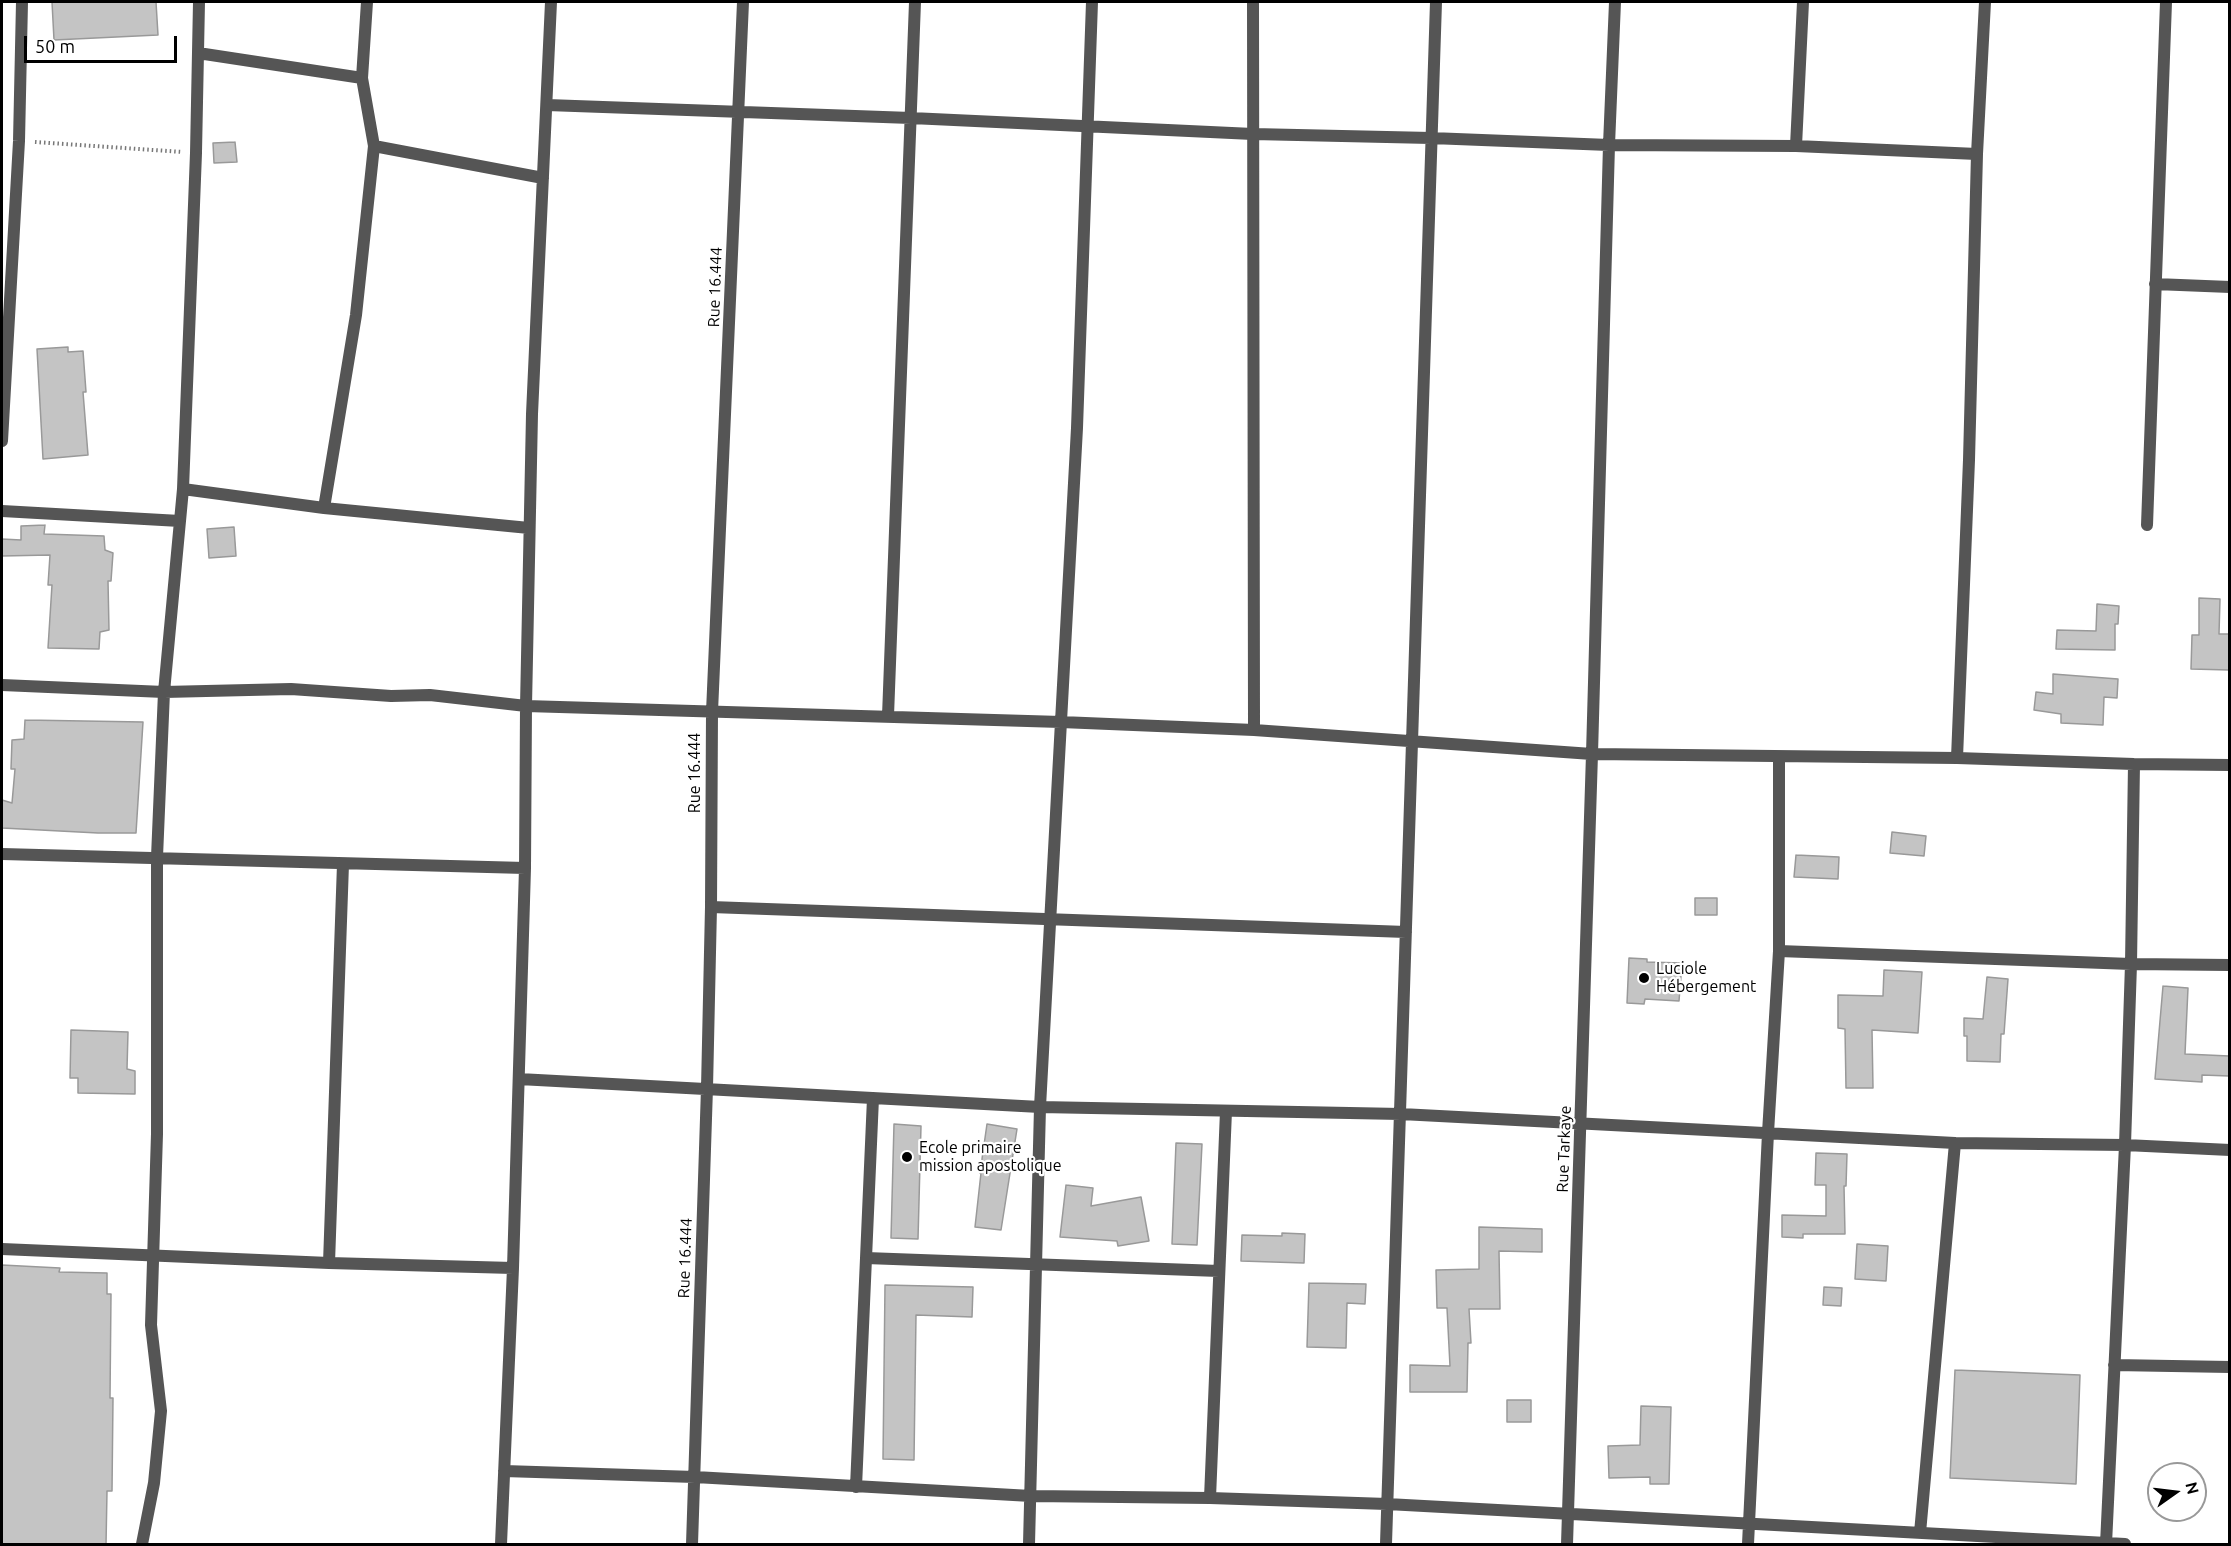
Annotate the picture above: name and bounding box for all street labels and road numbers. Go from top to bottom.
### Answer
street label: Rue 16.444 [704,246,726,328]
street label: Rue 16.444 [685,733,705,813]
street label: Rue Tarkaye [1553,1105,1575,1193]
street label: Rue 16.444 [674,1217,696,1299]

